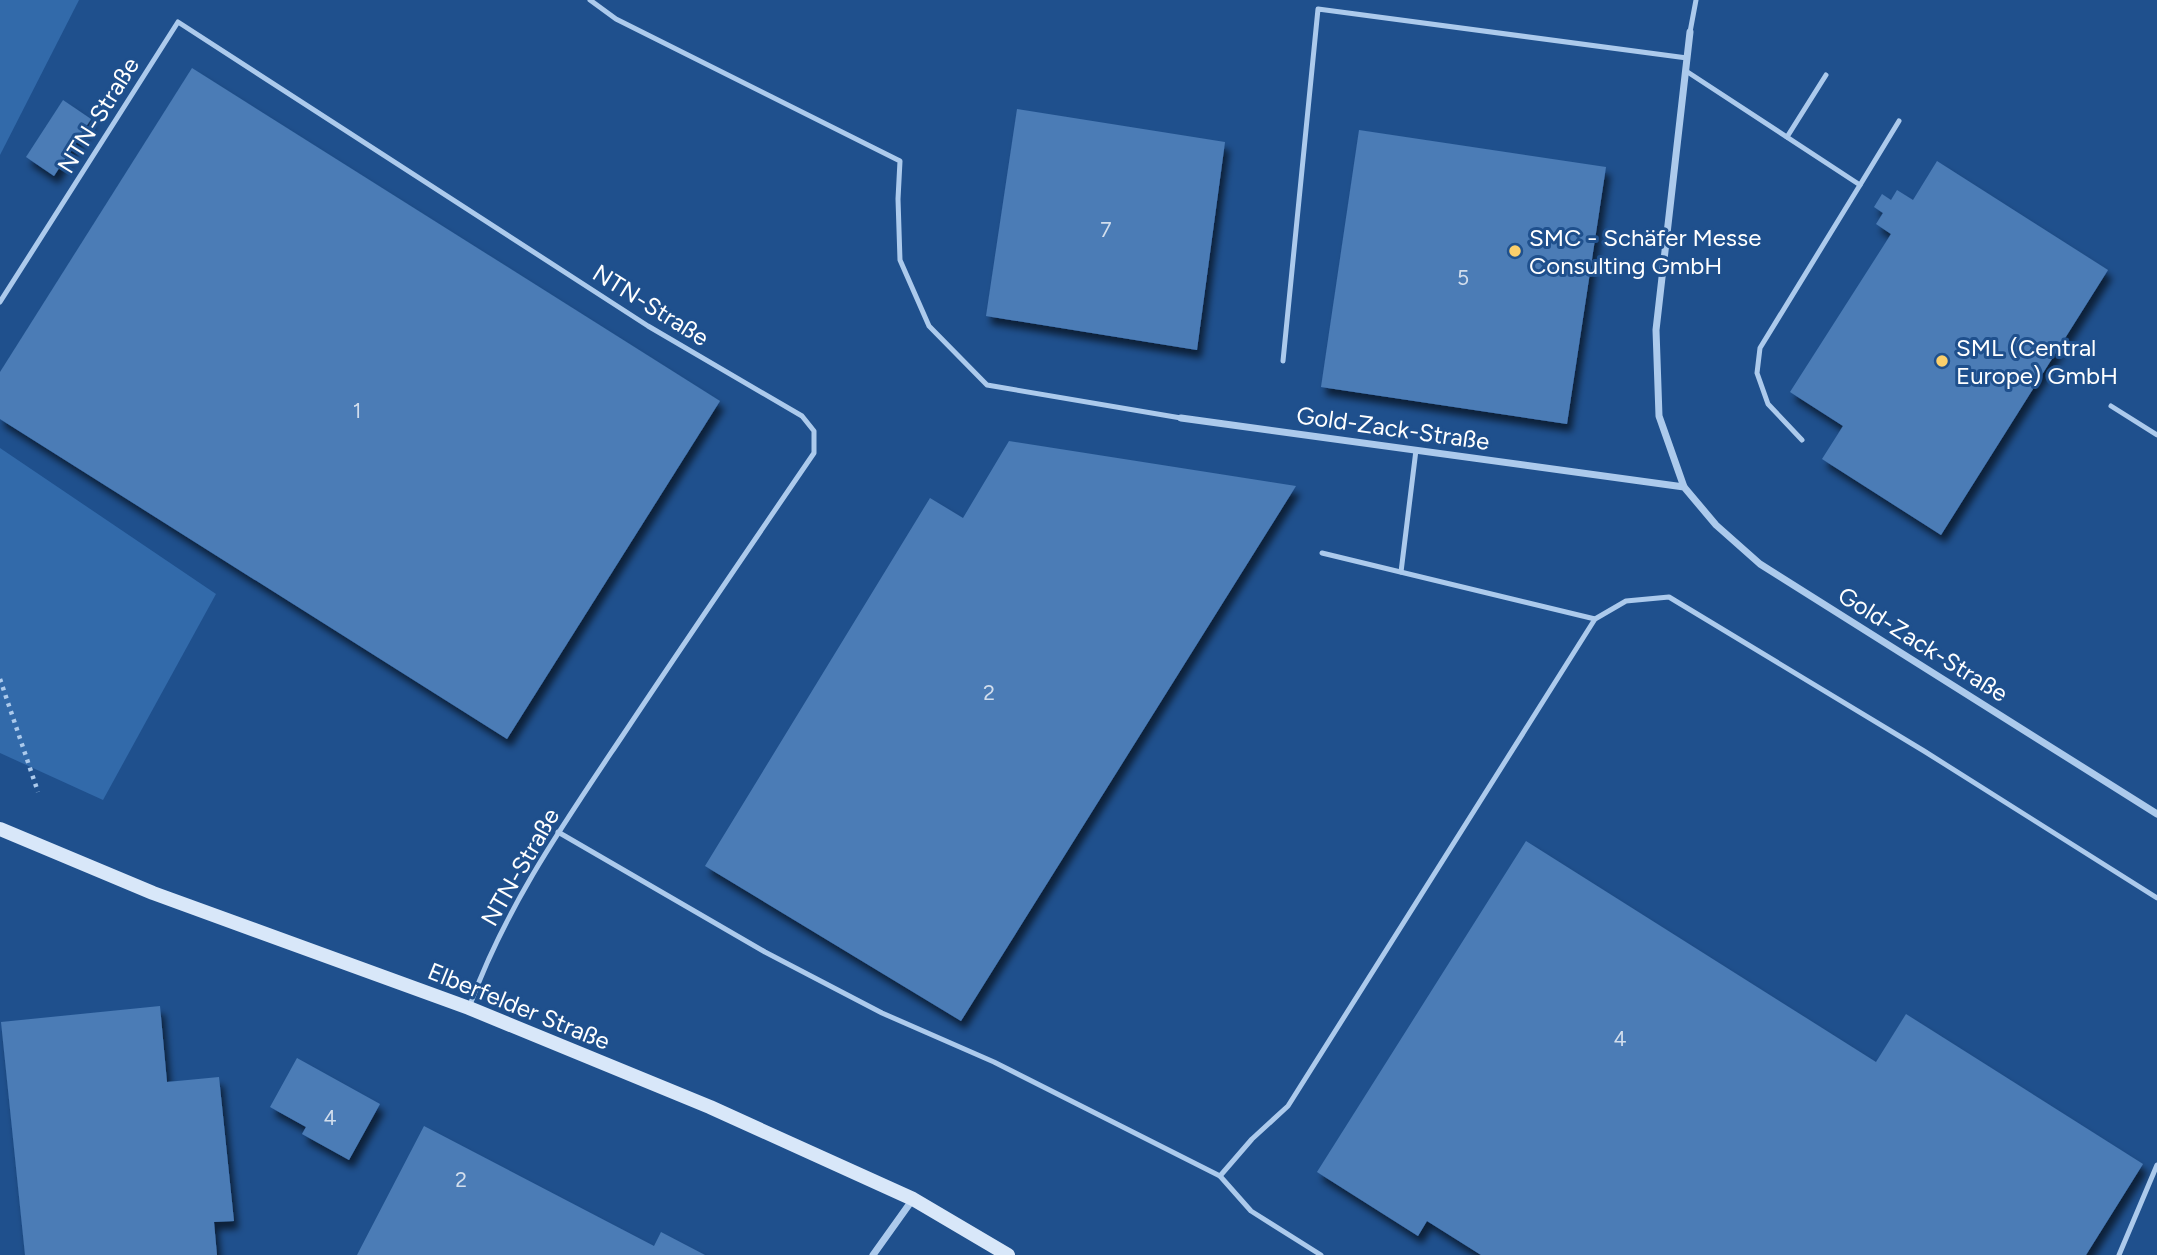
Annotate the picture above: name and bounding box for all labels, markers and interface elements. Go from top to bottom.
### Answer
street label: NTN-Straße [51,52,145,178]
house number: 7 [1100,217,1112,242]
place label: SMC - Schäfer Messe Consulting GmbH [1529,223,1761,280]
marker: SMC - Schäfer Messe Consulting GmbH [1507,243,1523,259]
street label: NTN-Straße [588,258,714,352]
house number: 5 [1457,265,1469,290]
place label: SML (Central Europe) GmbH [1956,333,2118,390]
marker: SML (Central Europe) GmbH [1934,353,1950,369]
house number: 1 [353,398,361,423]
street label: Gold-Zack-Straße [1295,400,1491,456]
street label: Gold-Zack-Straße [1833,580,2013,708]
house number: 2 [983,680,995,705]
street label: NTN-Straße [475,803,565,931]
street label: Elberfelder Straße [424,956,614,1056]
house number: 4 [1613,1026,1627,1051]
house number: 4 [323,1105,337,1130]
house number: 2 [455,1167,467,1192]

